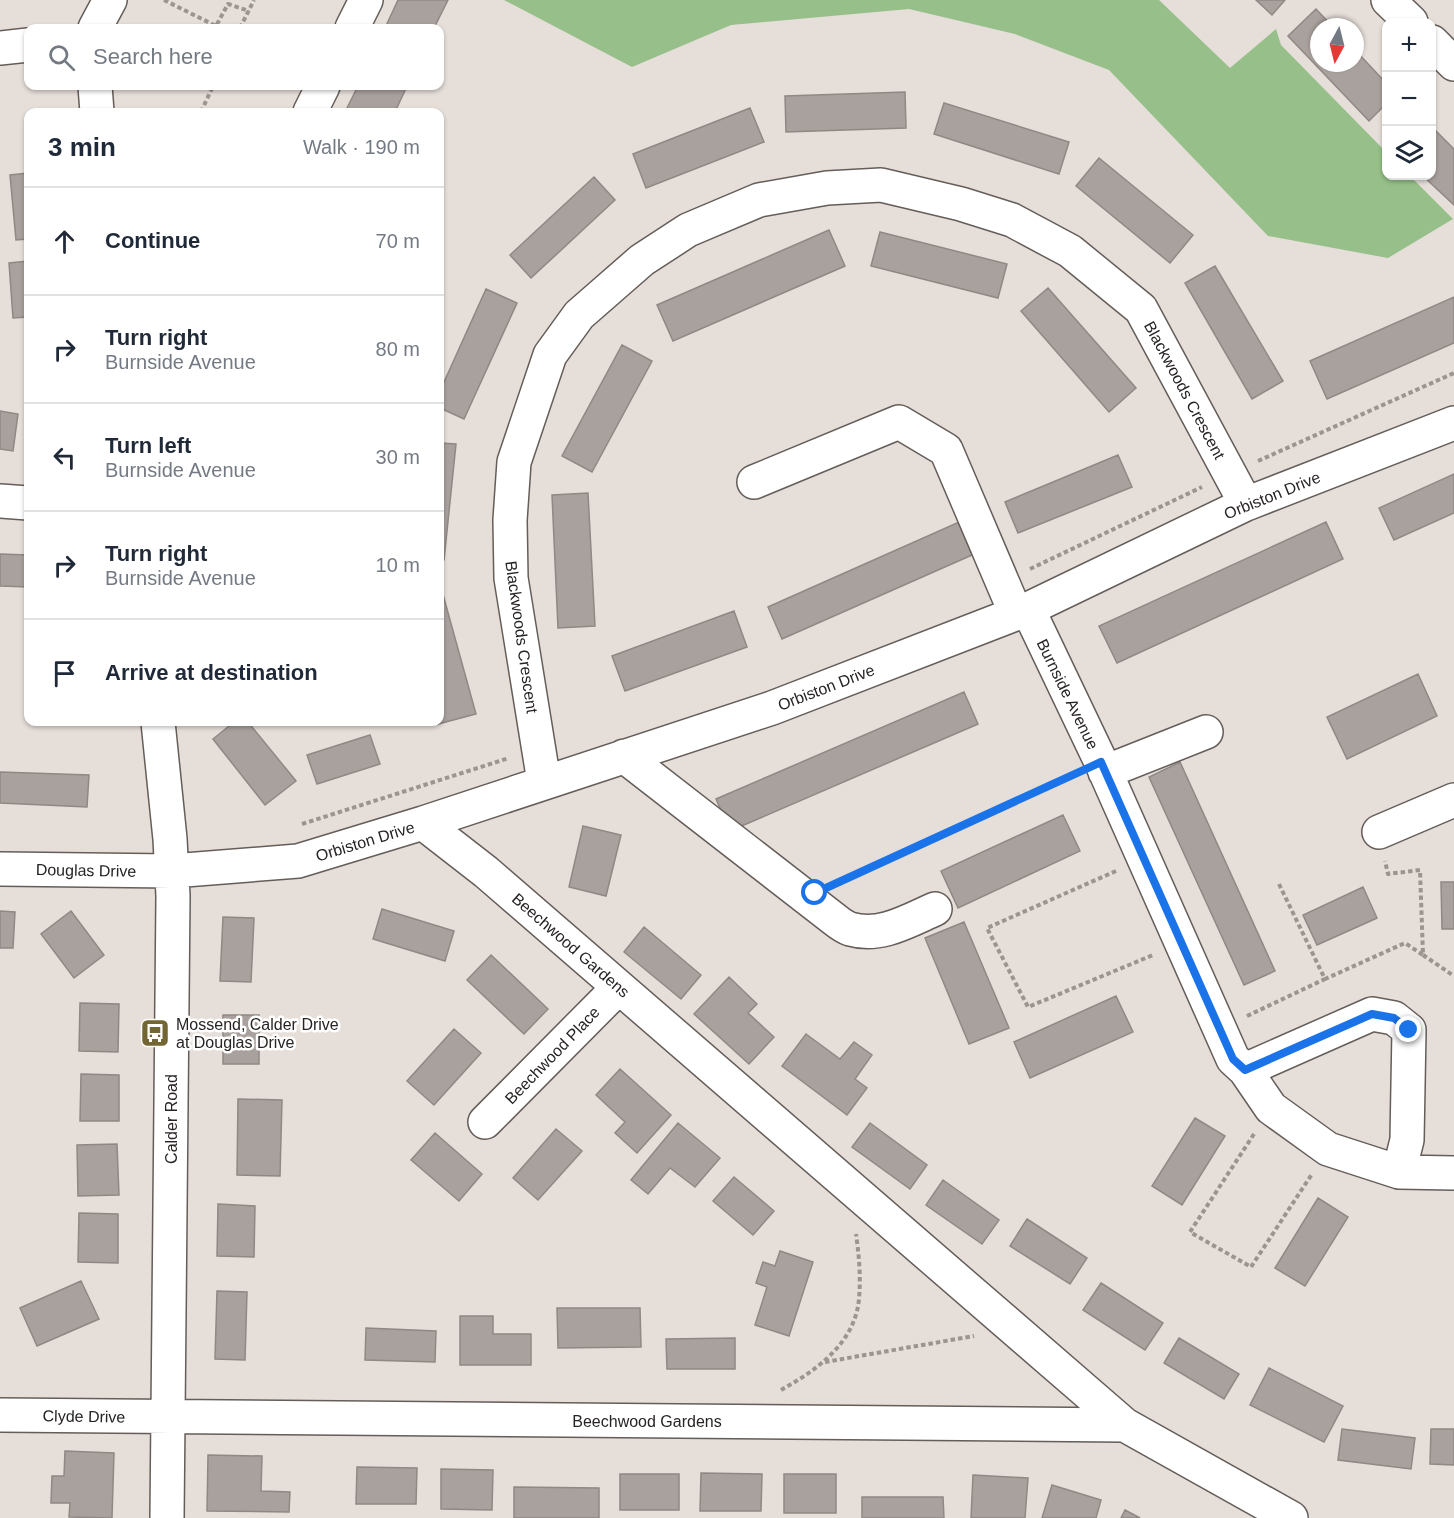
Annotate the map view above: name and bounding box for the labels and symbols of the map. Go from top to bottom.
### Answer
north arrow [1310,18,1364,72]
street label: Blackwoods Crescent [1141,318,1228,463]
street label: Orbiston Drive [1222,468,1323,522]
street label: Blackwoods Crescent [502,560,541,715]
street label: Burnside Avenue [1033,636,1102,752]
street label: Orbiston Drive [775,661,877,714]
street label: Orbiston Drive [314,818,417,865]
street label: Douglas Drive [36,861,136,880]
route start [801,879,827,905]
street label: Beechwood Gardens [509,890,633,1001]
street label: Beechwood Place [502,1003,603,1107]
place label: Mossend, Calder Drive at Douglas Drive [176,1016,339,1051]
route end [1395,1016,1421,1042]
bus stop icon: Mossend, Calder Drive at Douglas Drive [139,1017,171,1049]
street label: Calder Road [163,1074,180,1164]
street label: Clyde Drive [43,1407,126,1426]
street label: Beechwood Gardens [572,1413,722,1430]

